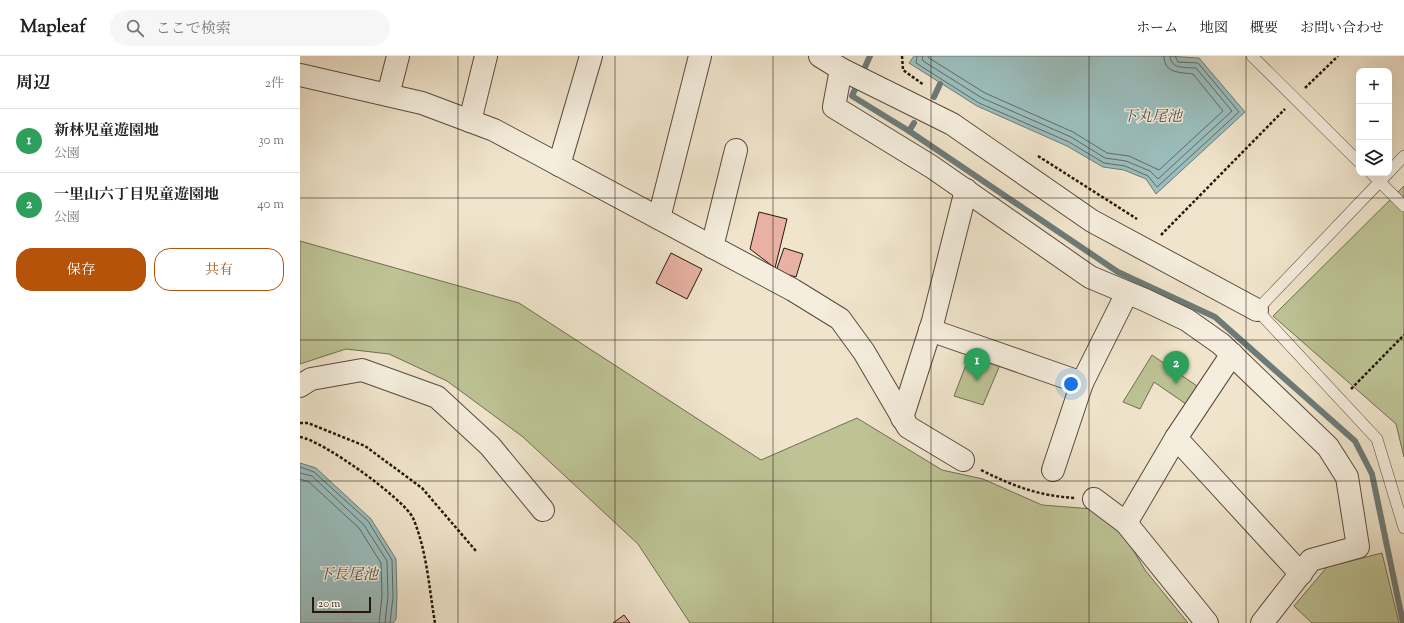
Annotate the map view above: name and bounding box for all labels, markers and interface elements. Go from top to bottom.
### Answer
search box [110,10,390,46]
text: Mapleaf [20,14,86,41]
icon: search [124,17,146,39]
text: ここで検索 [156,19,231,40]
text: ホーム [1136,19,1178,39]
text: 地図 [1200,19,1228,39]
text: 概要 [1250,19,1278,39]
text: お問い合わせ [1300,19,1384,39]
map controls [1356,68,1392,176]
button: + [1356,68,1392,104]
text: 周辺 [16,72,50,96]
text: 2件 [265,75,284,93]
button: − [1356,104,1392,140]
water label: 下丸尾池 [1122,107,1184,128]
text: 新林児童遊園地 [54,121,159,142]
text: 1 [27,132,31,150]
text: 30 m [258,132,284,150]
button: layers [1356,140,1392,176]
text: 公園 [54,145,80,163]
text: 一里山六丁目児童遊園地 [54,185,219,206]
text: 2 [26,196,32,214]
text: 40 m [257,196,284,214]
text: 公園 [54,209,80,227]
button: 保存 [16,248,146,291]
button: 共有 [154,248,284,291]
pin: 1 [964,348,990,381]
pin: 2 [1163,351,1189,384]
your location [1061,374,1081,394]
water label: 下長尾池 [318,565,380,586]
scale bar [312,595,371,614]
text: 20 m [318,596,340,612]

